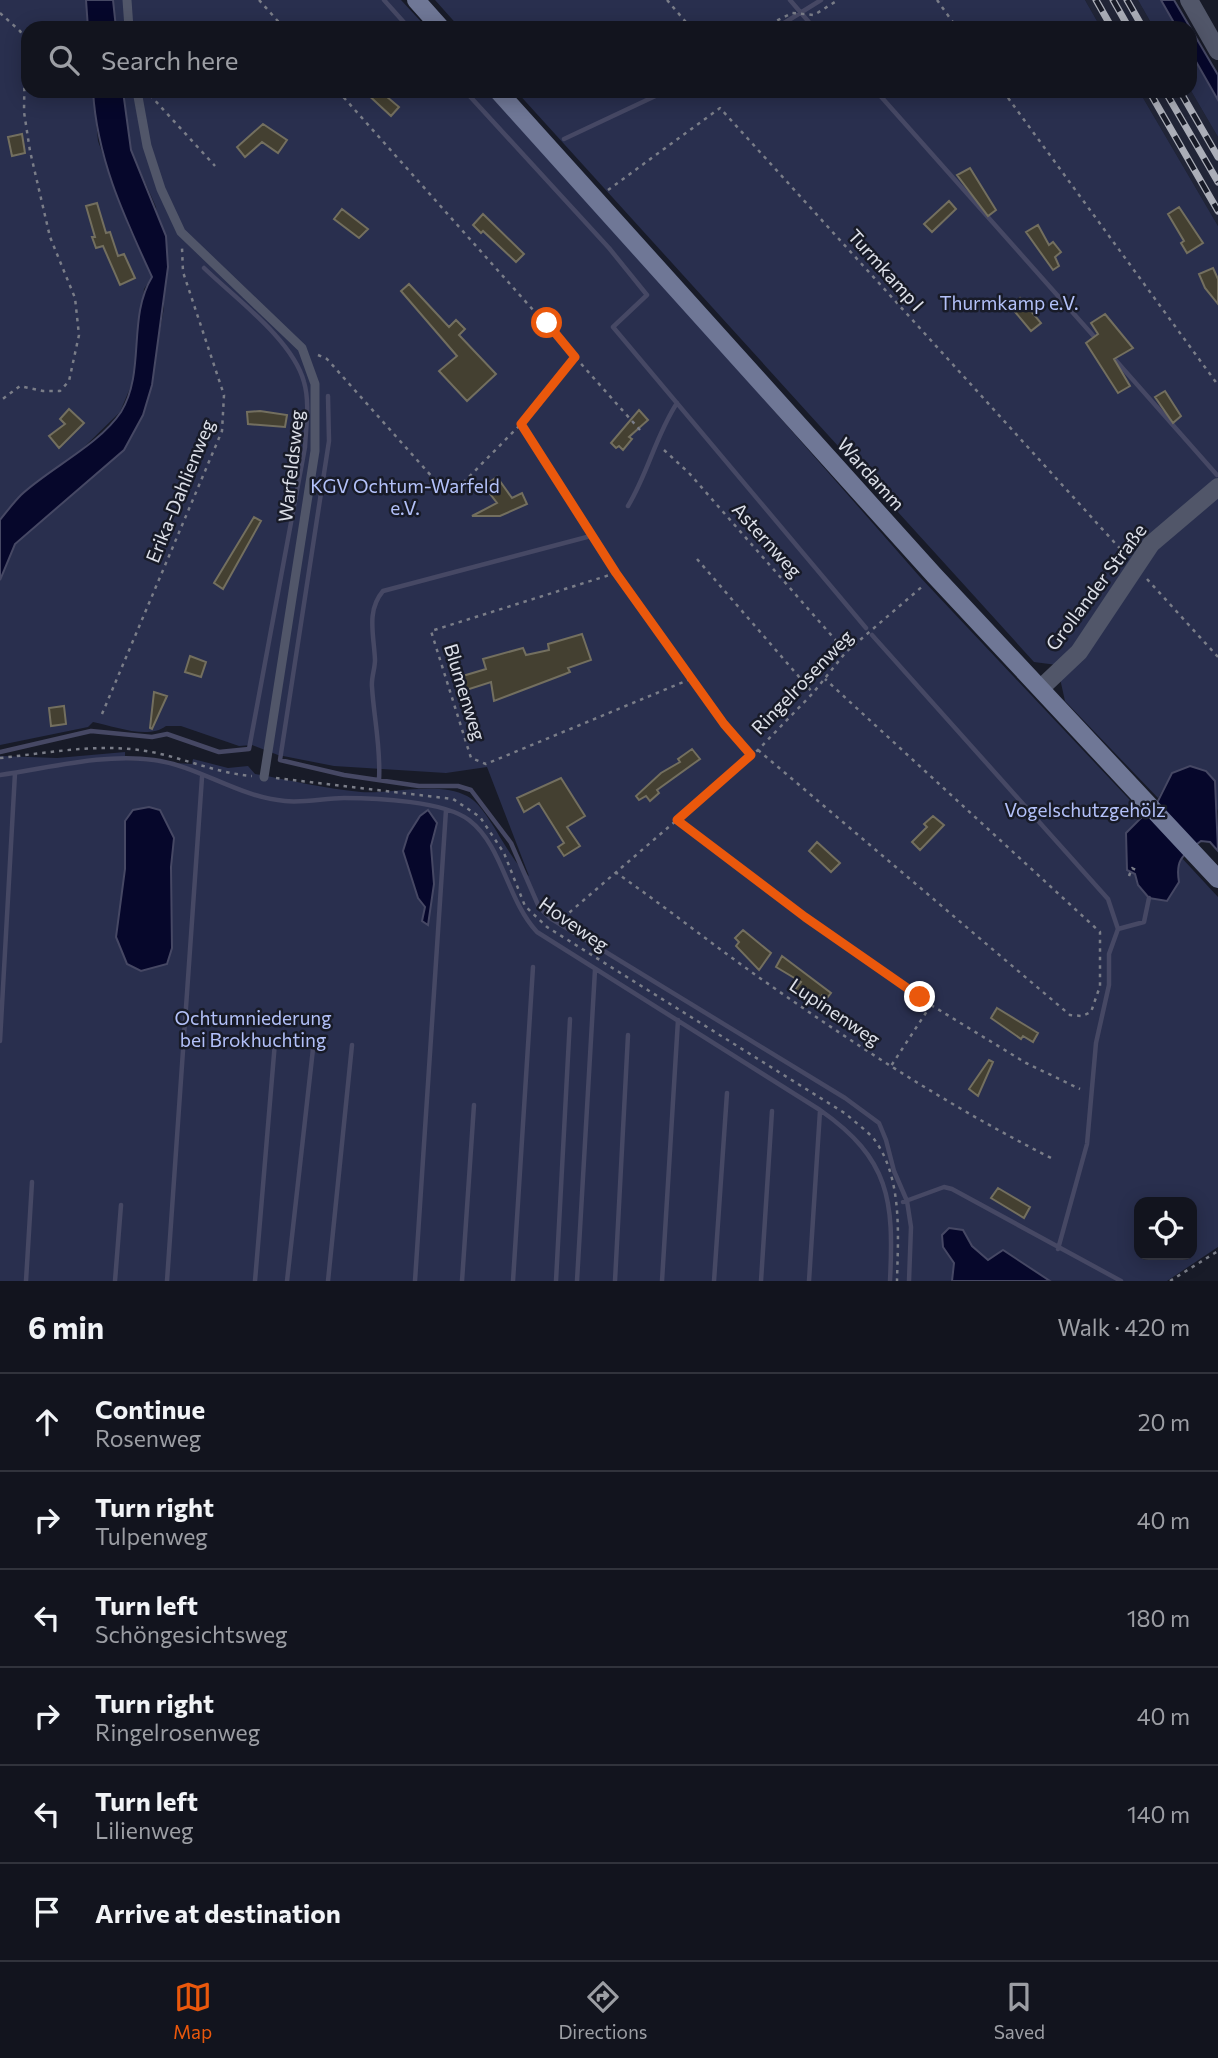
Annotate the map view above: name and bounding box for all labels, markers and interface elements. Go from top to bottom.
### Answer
search box [21,21,1197,98]
icon: search [45,41,83,79]
text: Search here [101,44,239,75]
street label: Turmkamp I [844,224,929,315]
park label: Thurmkamp e.V. [939,291,1079,314]
route start [531,307,562,338]
street label: Warfeldsweg [273,409,308,523]
street label: Erika-Dahlienweg [140,416,219,566]
street label: Wardamm [833,433,910,515]
park label: KGV Ochtum-Warfeld e.V. [310,474,500,519]
street label: Asternweg [728,497,807,582]
street label: Grollander Straße [1040,519,1151,655]
street label: Ringelrosenweg [746,625,857,739]
street label: Blumenweg [440,641,491,743]
park label: Vogelschutzgehölz [1004,798,1166,821]
street label: Hoveweg [535,891,614,956]
street label: Lupinenweg [786,973,885,1050]
route end [904,981,935,1012]
park label: Ochtumniederung bei Brokhuchting [175,1006,331,1051]
map controls [1134,1197,1197,1260]
button: locate [1134,1197,1197,1260]
text: 6 min [28,1308,104,1345]
text: Walk · 420 m [1058,1313,1190,1341]
text: Continue [95,1393,205,1424]
icon: ahead [28,1403,66,1441]
text: 20 m [1138,1408,1190,1436]
text: Rosenweg [95,1424,201,1452]
text: Turn right [95,1491,214,1522]
icon: right [28,1501,66,1539]
text: 40 m [1137,1506,1190,1534]
text: Tulpenweg [95,1522,208,1550]
text: Turn left [95,1589,198,1620]
icon: left [28,1599,66,1637]
text: 180 m [1127,1604,1190,1632]
text: Schöngesichtsweg [95,1620,288,1648]
text: Turn right [95,1687,214,1718]
icon: right [28,1697,66,1735]
text: 40 m [1137,1702,1190,1730]
text: Ringelrosenweg [95,1718,260,1746]
text: Turn left [95,1785,198,1816]
icon: left [28,1795,66,1833]
text: 140 m [1127,1800,1190,1828]
text: Lilienweg [95,1816,193,1844]
icon: arrive [28,1893,66,1931]
text: Arrive at destination [95,1897,341,1928]
tab: Map [173,1978,212,2043]
tab: Directions [558,1978,648,2043]
tab: Saved [994,1978,1045,2043]

